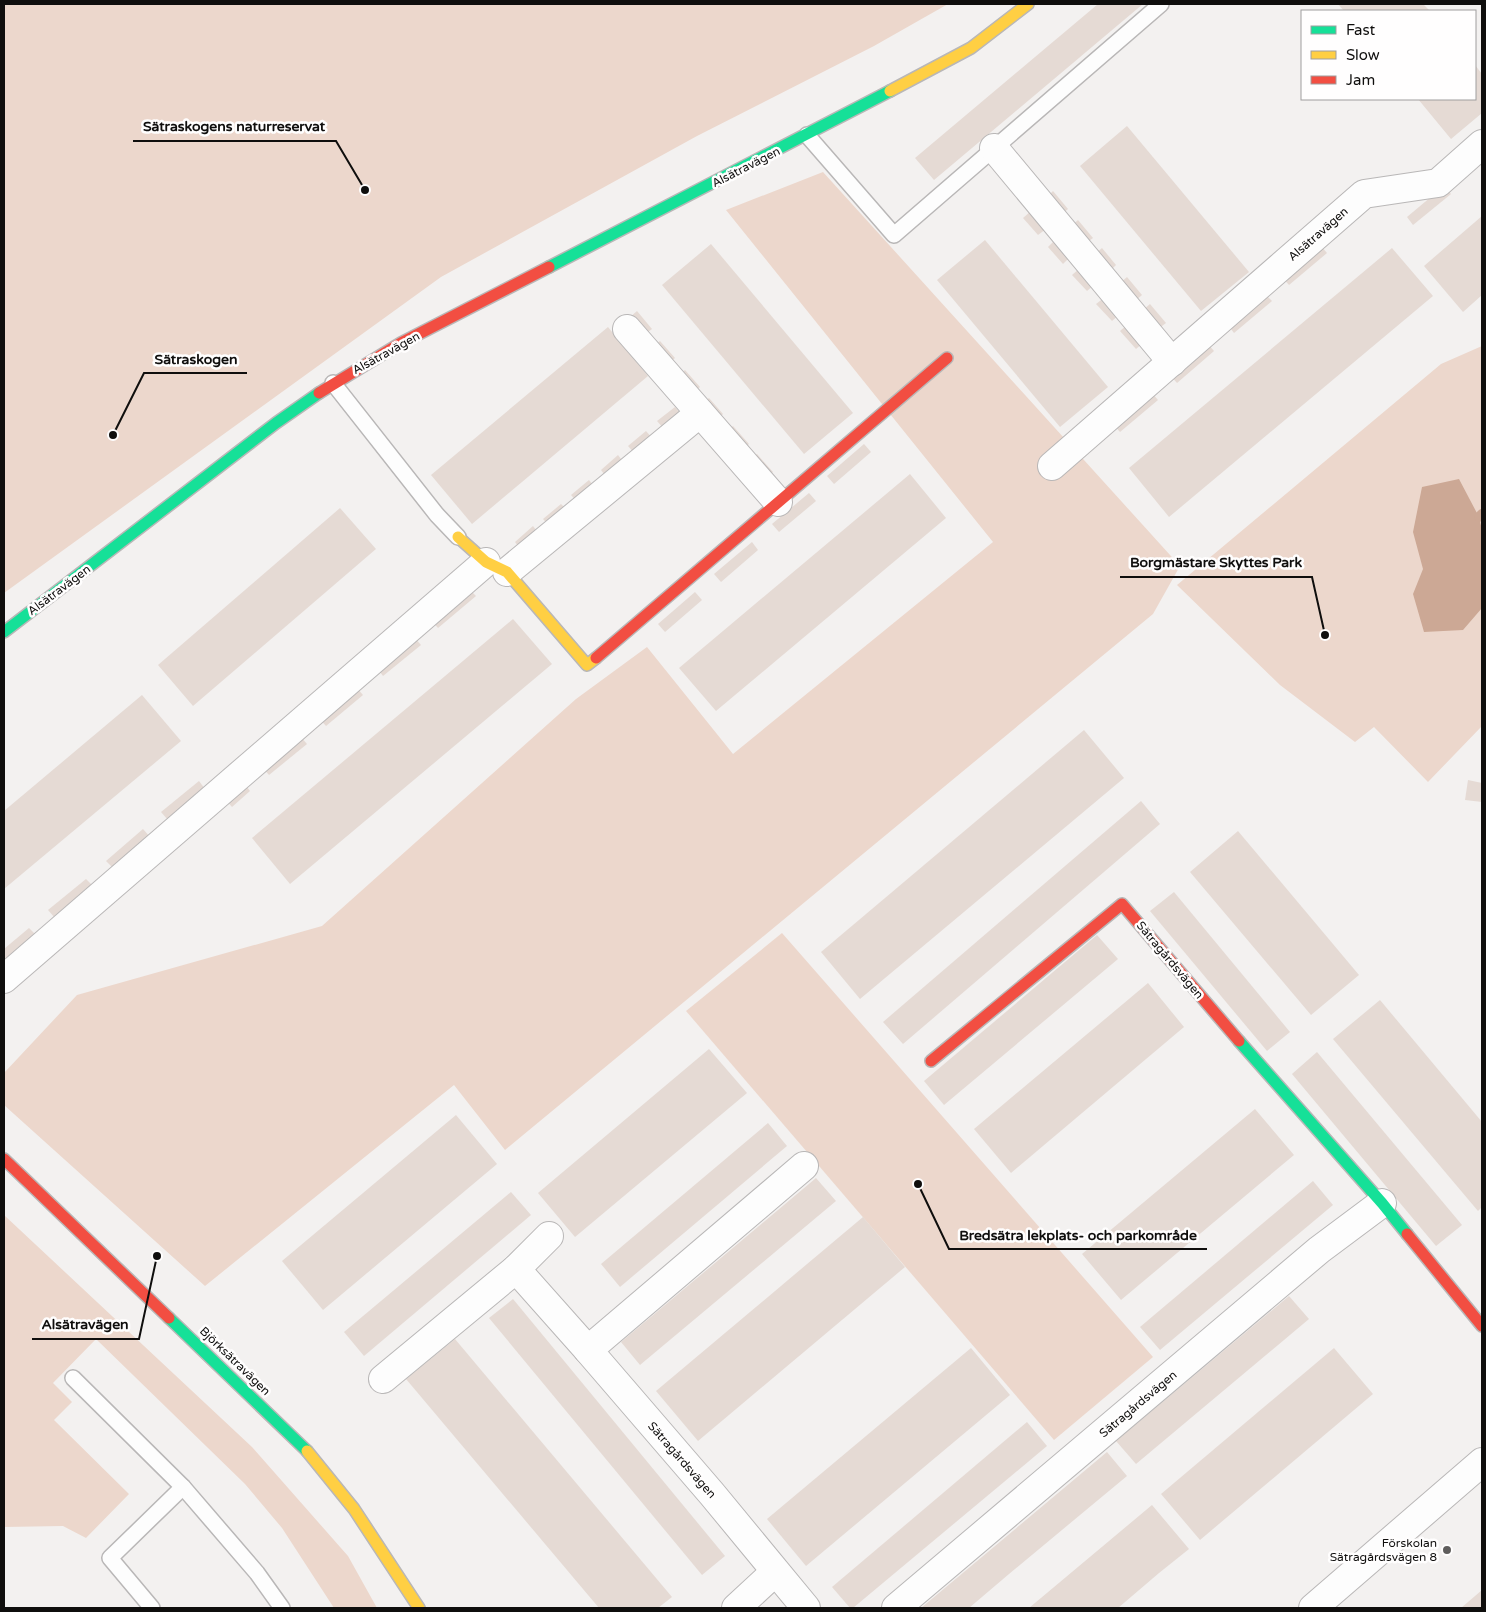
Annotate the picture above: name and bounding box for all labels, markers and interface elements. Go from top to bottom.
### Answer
legend [1301,10,1476,100]
text: Fast [1346,21,1376,39]
text: Slow [1346,46,1380,64]
text: Jam [1346,71,1375,89]
callout: Sätraskogens naturreservat [133,112,336,141]
text: Sätraskogens naturreservat [143,118,326,135]
street label: Alsätravägen [710,144,782,190]
street label: Alsätravägen [1285,204,1351,264]
street label: Alsätravägen [350,329,422,377]
callout: Sätraskogen [144,344,247,373]
text: Sätraskogen [155,351,237,368]
callout: Borgmästare Skyttes Park [1120,548,1312,577]
text: Borgmästare Skyttes Park [1130,554,1302,571]
street label: Alsätravägen [25,562,93,618]
street label: Sätragårdsvägen [1134,918,1206,1002]
callout: Bredsätra lekplats- och parkområde [949,1220,1207,1249]
text: Bredsätra lekplats- och parkområde [959,1227,1197,1244]
callout: Alsätravägen [32,1310,139,1339]
text: Alsätravägen [41,1316,129,1333]
street label: Björksätravägen [197,1324,273,1398]
street label: Sätragårdsvägen [1096,1368,1180,1440]
street label: Sätragårdsvägen [645,1419,719,1501]
place label: Förskolan Sätragårdsvägen 8 [1330,1536,1437,1564]
marker: Förskolan Sätragårdsvägen 8 [1441,1544,1453,1556]

